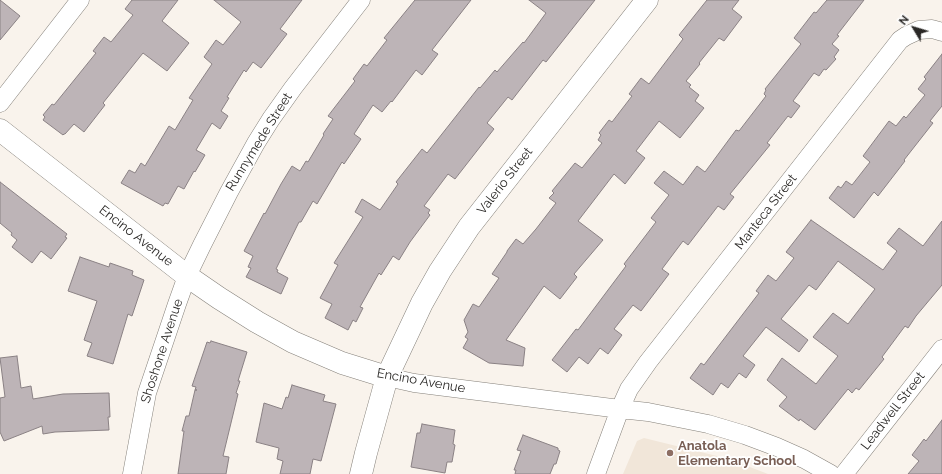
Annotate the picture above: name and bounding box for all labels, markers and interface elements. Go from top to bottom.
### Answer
north arrow [894,8,934,48]
text: N [896,13,912,28]
street label: Runnymede Street [222,90,296,194]
street label: Valerio Street [474,144,536,218]
street label: Manteca Street [732,171,800,253]
street label: Encino Avenue [96,202,176,270]
street label: Shoshone Avenue [138,297,186,405]
street label: Encino Avenue [376,366,466,396]
street label: Leadwell Street [858,369,928,453]
place label: Anatola Elementary School [678,438,796,469]
marker: Anatola Elementary School [665,448,675,458]

